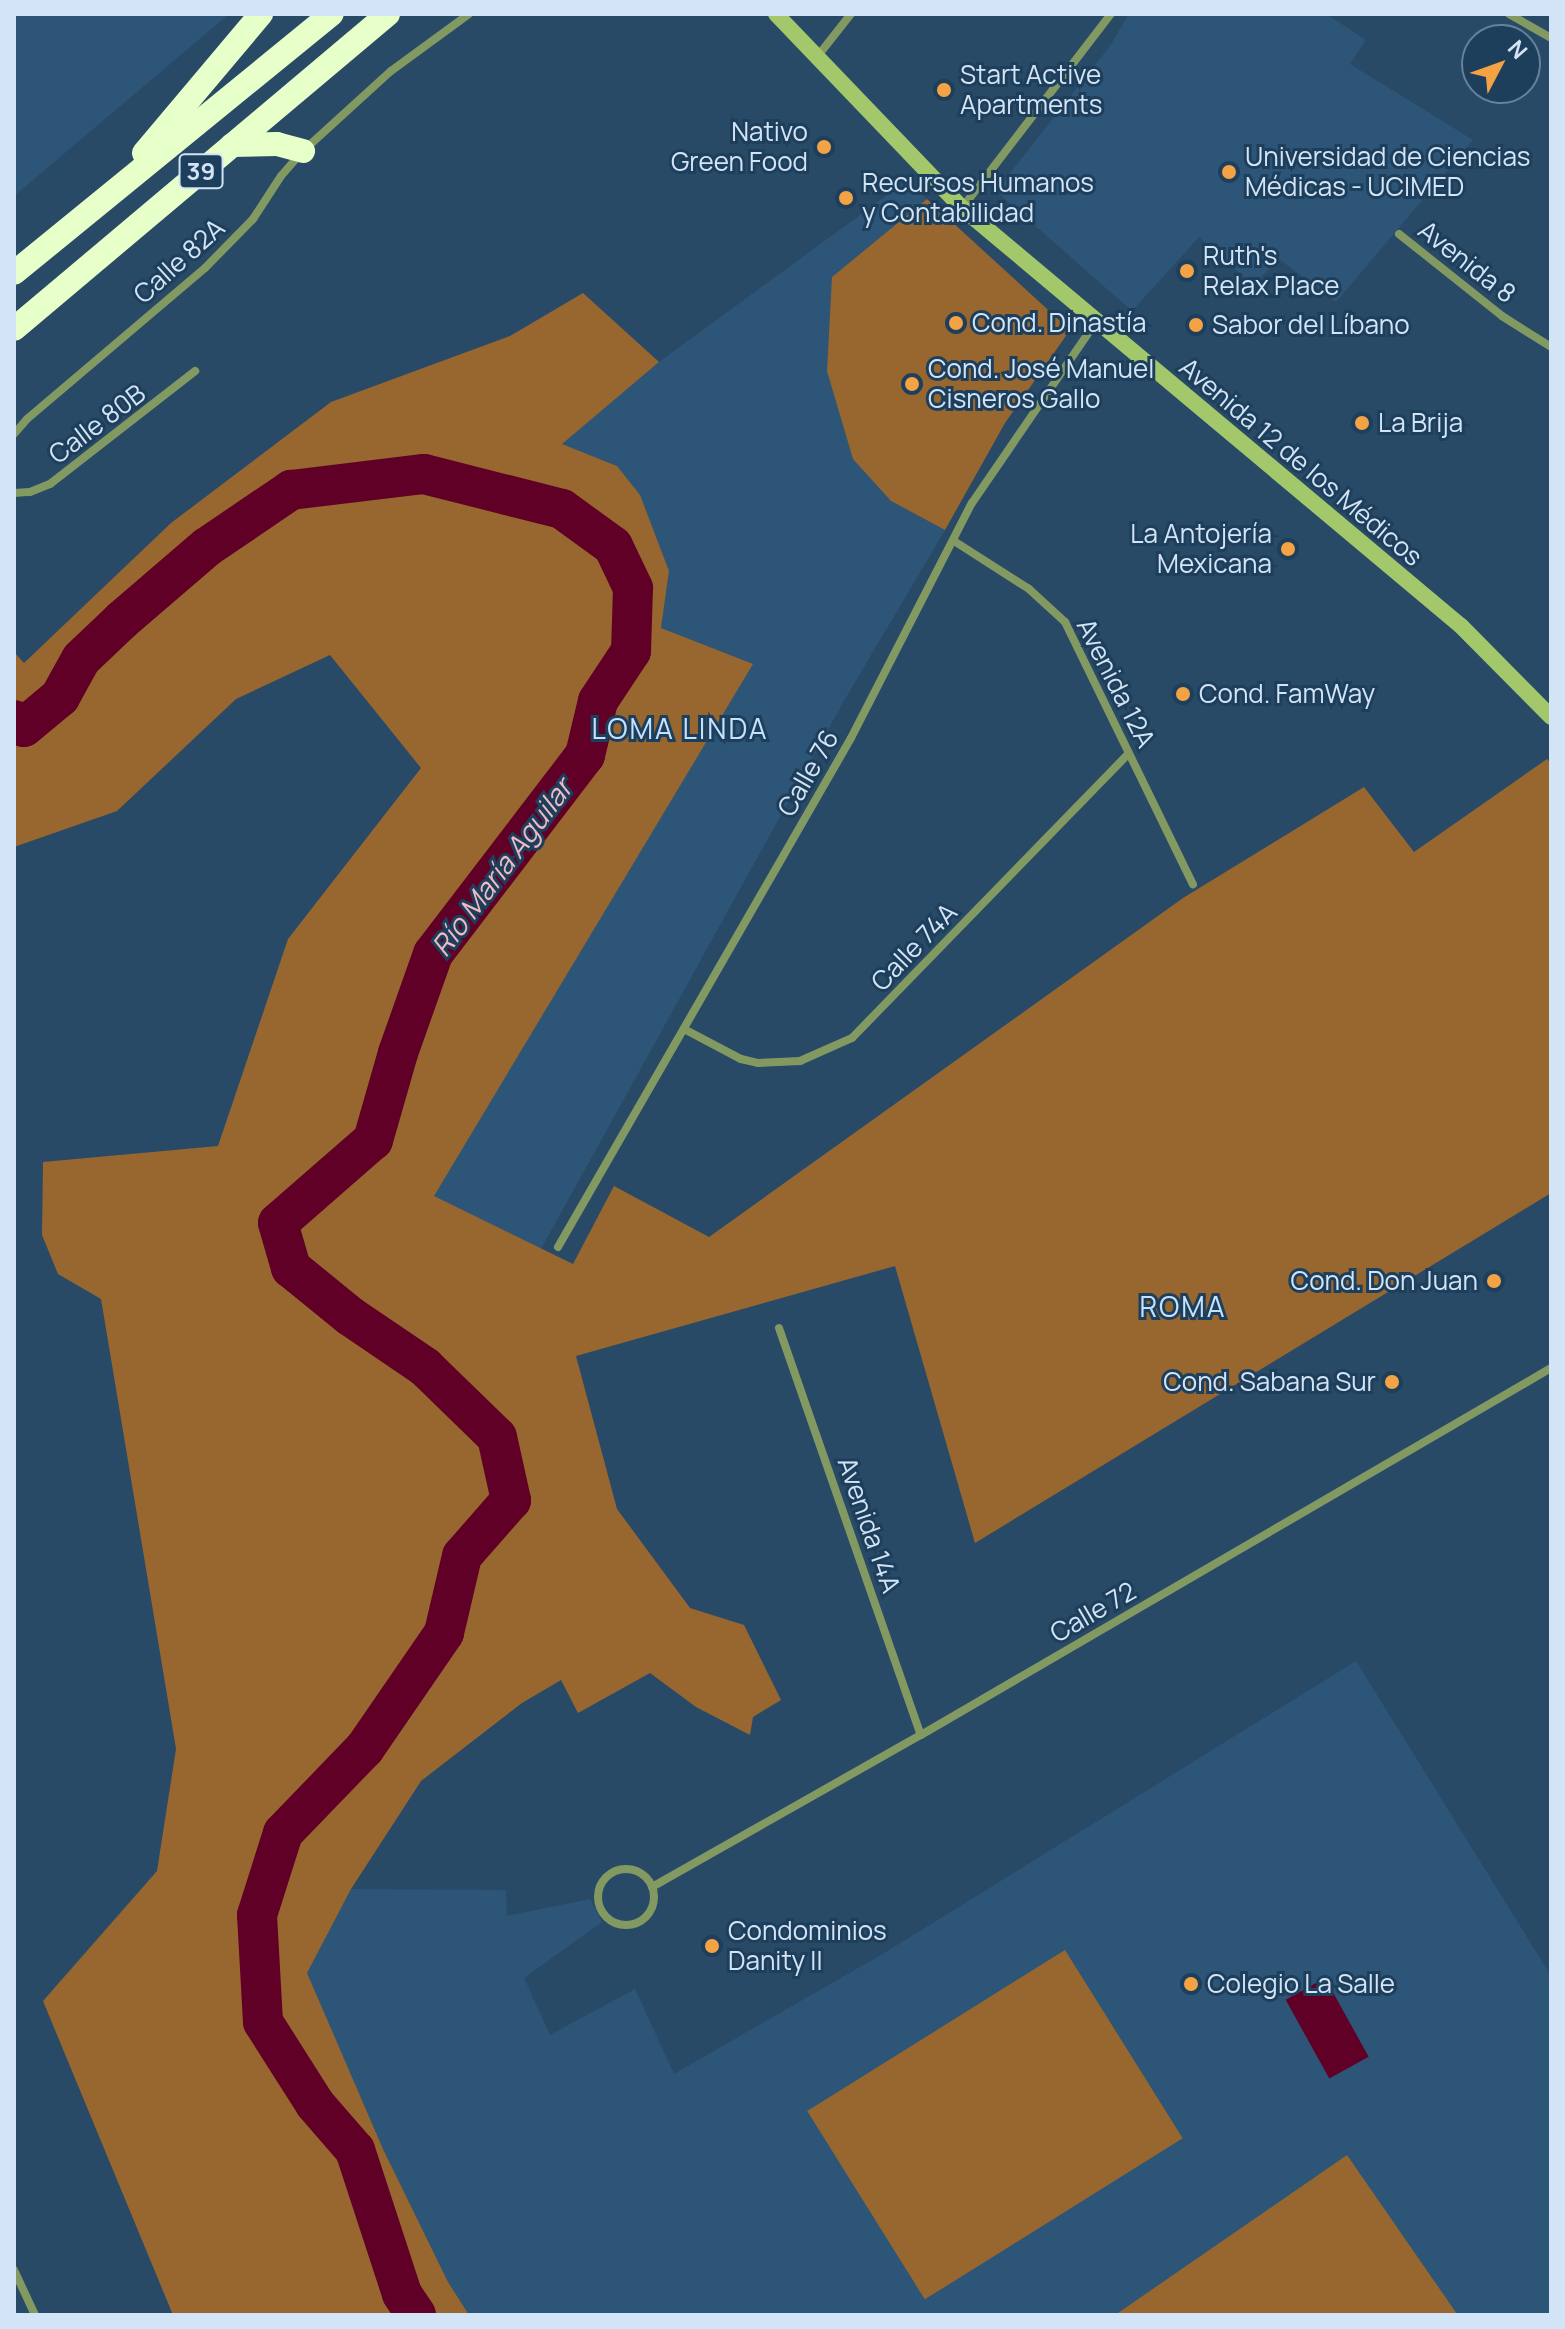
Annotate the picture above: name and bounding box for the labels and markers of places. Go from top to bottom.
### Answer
place label: Start Active Apartments [960,59,1102,120]
marker: Start Active Apartments [935,81,953,99]
place label: Nativo Green Food [671,116,808,178]
marker: Nativo Green Food [815,138,833,156]
place label: Universidad de Ciencias Médicas - UCIMED [1245,141,1530,202]
marker: Universidad de Ciencias Médicas - UCIMED [1220,163,1238,181]
place label: Recursos Humanos y Contabilidad [862,167,1094,228]
marker: Recursos Humanos y Contabilidad [837,189,855,207]
place label: Ruth's Relax Place [1203,240,1339,302]
marker: Ruth's Relax Place [1178,262,1196,280]
place label: Cond. Dinastía [972,307,1147,339]
place label: Sabor del Líbano [1212,309,1410,341]
marker: Cond. Dinastía [947,314,965,332]
marker: Sabor del Líbano [1187,316,1205,334]
place label: Cond. José Manuel Cisneros Gallo [928,353,1154,414]
marker: Cond. José Manuel Cisneros Gallo [903,375,921,393]
place label: La Brija [1378,407,1463,439]
marker: La Brija [1353,414,1371,432]
place label: La Antojería Mexicana [1130,518,1272,580]
marker: La Antojería Mexicana [1279,540,1297,558]
place label: Cond. FamWay [1199,678,1375,710]
marker: Cond. FamWay [1174,685,1192,703]
place label: Cond. Don Juan [1291,1265,1478,1297]
marker: Cond. Don Juan [1485,1272,1503,1290]
place label: Cond. Sabana Sur [1163,1366,1376,1398]
marker: Cond. Sabana Sur [1383,1373,1401,1391]
place label: Condominios Danity II [728,1915,887,1976]
marker: Condominios Danity II [703,1937,721,1955]
place label: Colegio La Salle [1207,1968,1395,2000]
marker: Colegio La Salle [1182,1975,1200,1993]

